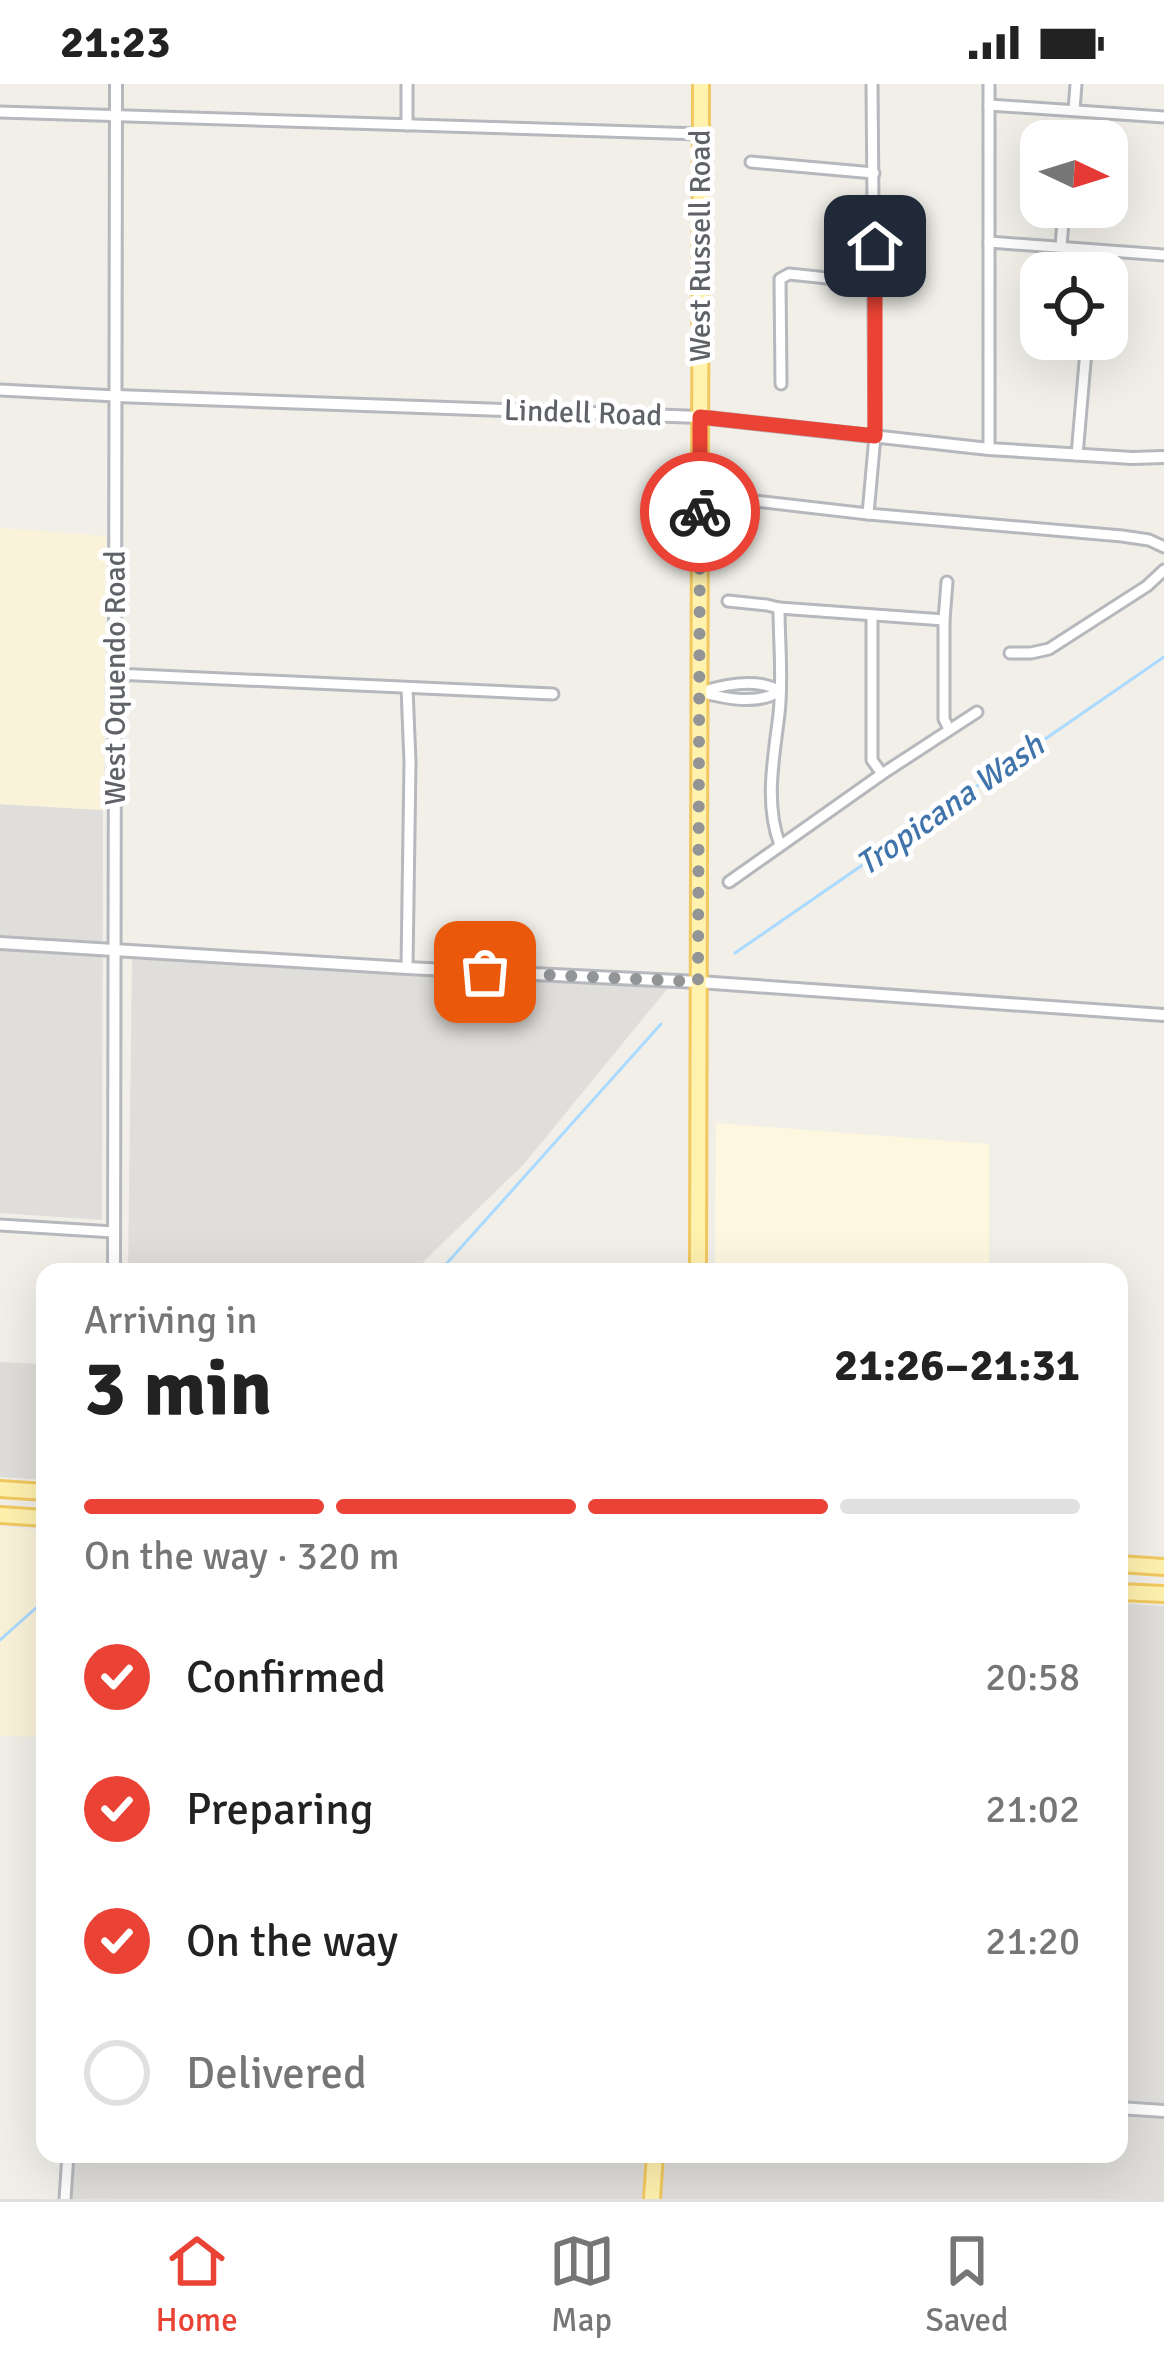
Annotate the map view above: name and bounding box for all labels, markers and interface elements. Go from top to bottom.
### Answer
text: 21:23 [60,15,170,70]
north arrow [1020,120,1128,228]
map controls [1020,120,1128,360]
street label: West Russell Road [682,130,719,362]
pin [824,195,926,297]
icon: home [842,213,908,279]
button: locate [1020,252,1128,360]
street label: Lindell Road [503,392,663,434]
courier [640,452,760,572]
icon: bike [667,479,733,545]
street label: West Oquendo Road [97,550,134,806]
water label: Tropicana Wash [848,725,1053,885]
pin [434,921,536,1023]
icon: bag [452,939,518,1005]
text: Arriving in [84,1296,258,1344]
text: 21:26–21:31 [834,1338,1080,1393]
text: 3 min [84,1341,272,1437]
text: On the way · 320 m [84,1532,400,1580]
icon: check [84,1644,150,1710]
text: Confirmed [186,1650,386,1705]
text: 20:58 [985,1653,1080,1701]
icon: check [84,1776,150,1842]
text: Preparing [186,1782,374,1837]
text: 21:02 [985,1785,1080,1833]
icon: check [84,1908,150,1974]
text: On the way [186,1914,398,1969]
text: 21:20 [985,1917,1080,1965]
text: Delivered [186,2046,367,2101]
tab: Home [155,2228,238,2341]
tab: Map [549,2228,615,2341]
tab: Saved [925,2228,1009,2341]

